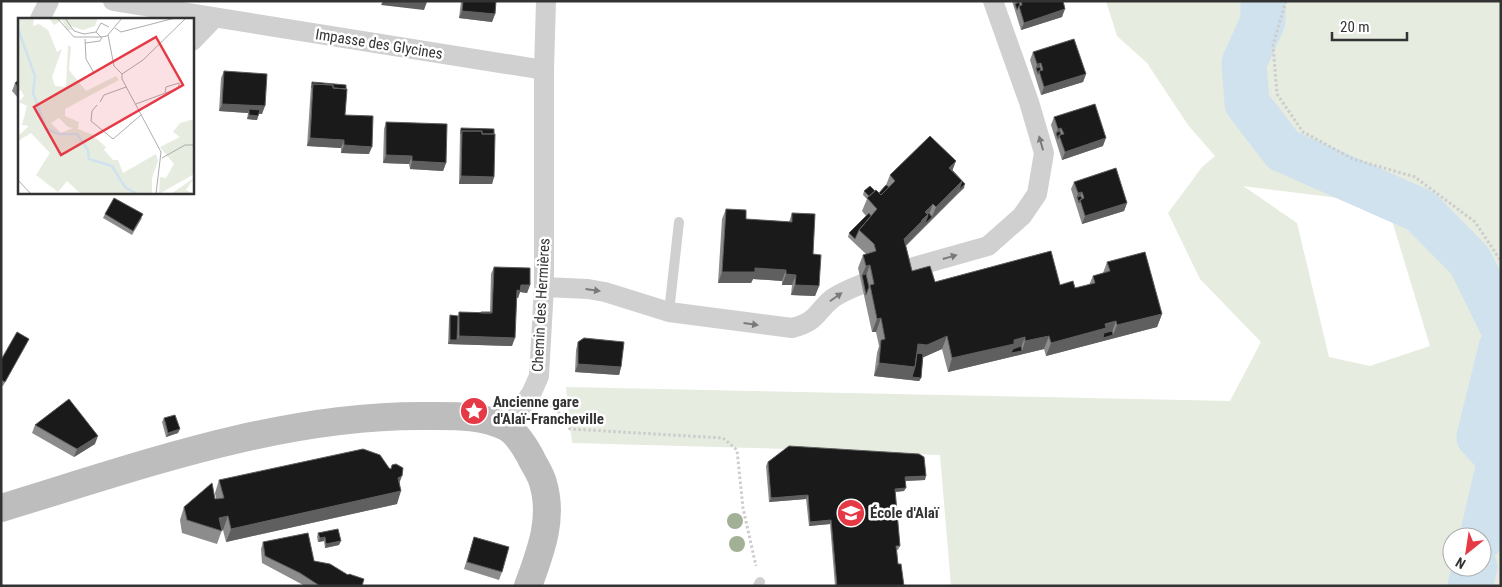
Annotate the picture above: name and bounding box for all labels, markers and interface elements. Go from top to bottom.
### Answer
scale bar [1332,10,1407,42]
inset map [18,18,194,194]
text: 20 m [1340,18,1370,36]
street label: Impasse des Glycines [314,25,444,63]
one-way arrow [1036,136,1044,151]
street label: Chemin des Hermières [529,237,554,372]
one-way arrow [943,252,958,260]
one-way arrow [585,286,601,294]
one-way arrow [829,292,843,302]
one-way arrow [744,320,760,328]
place label: Ancienne gare d'Alaï-Francheville [493,393,604,428]
place icon: Ancienne gare d'Alaï-Francheville [459,396,489,426]
school or university icon: École d'Alaï [836,498,866,528]
place label: École d'Alaï [870,504,940,522]
north arrow [1442,527,1492,577]
text: N [1453,554,1468,572]

